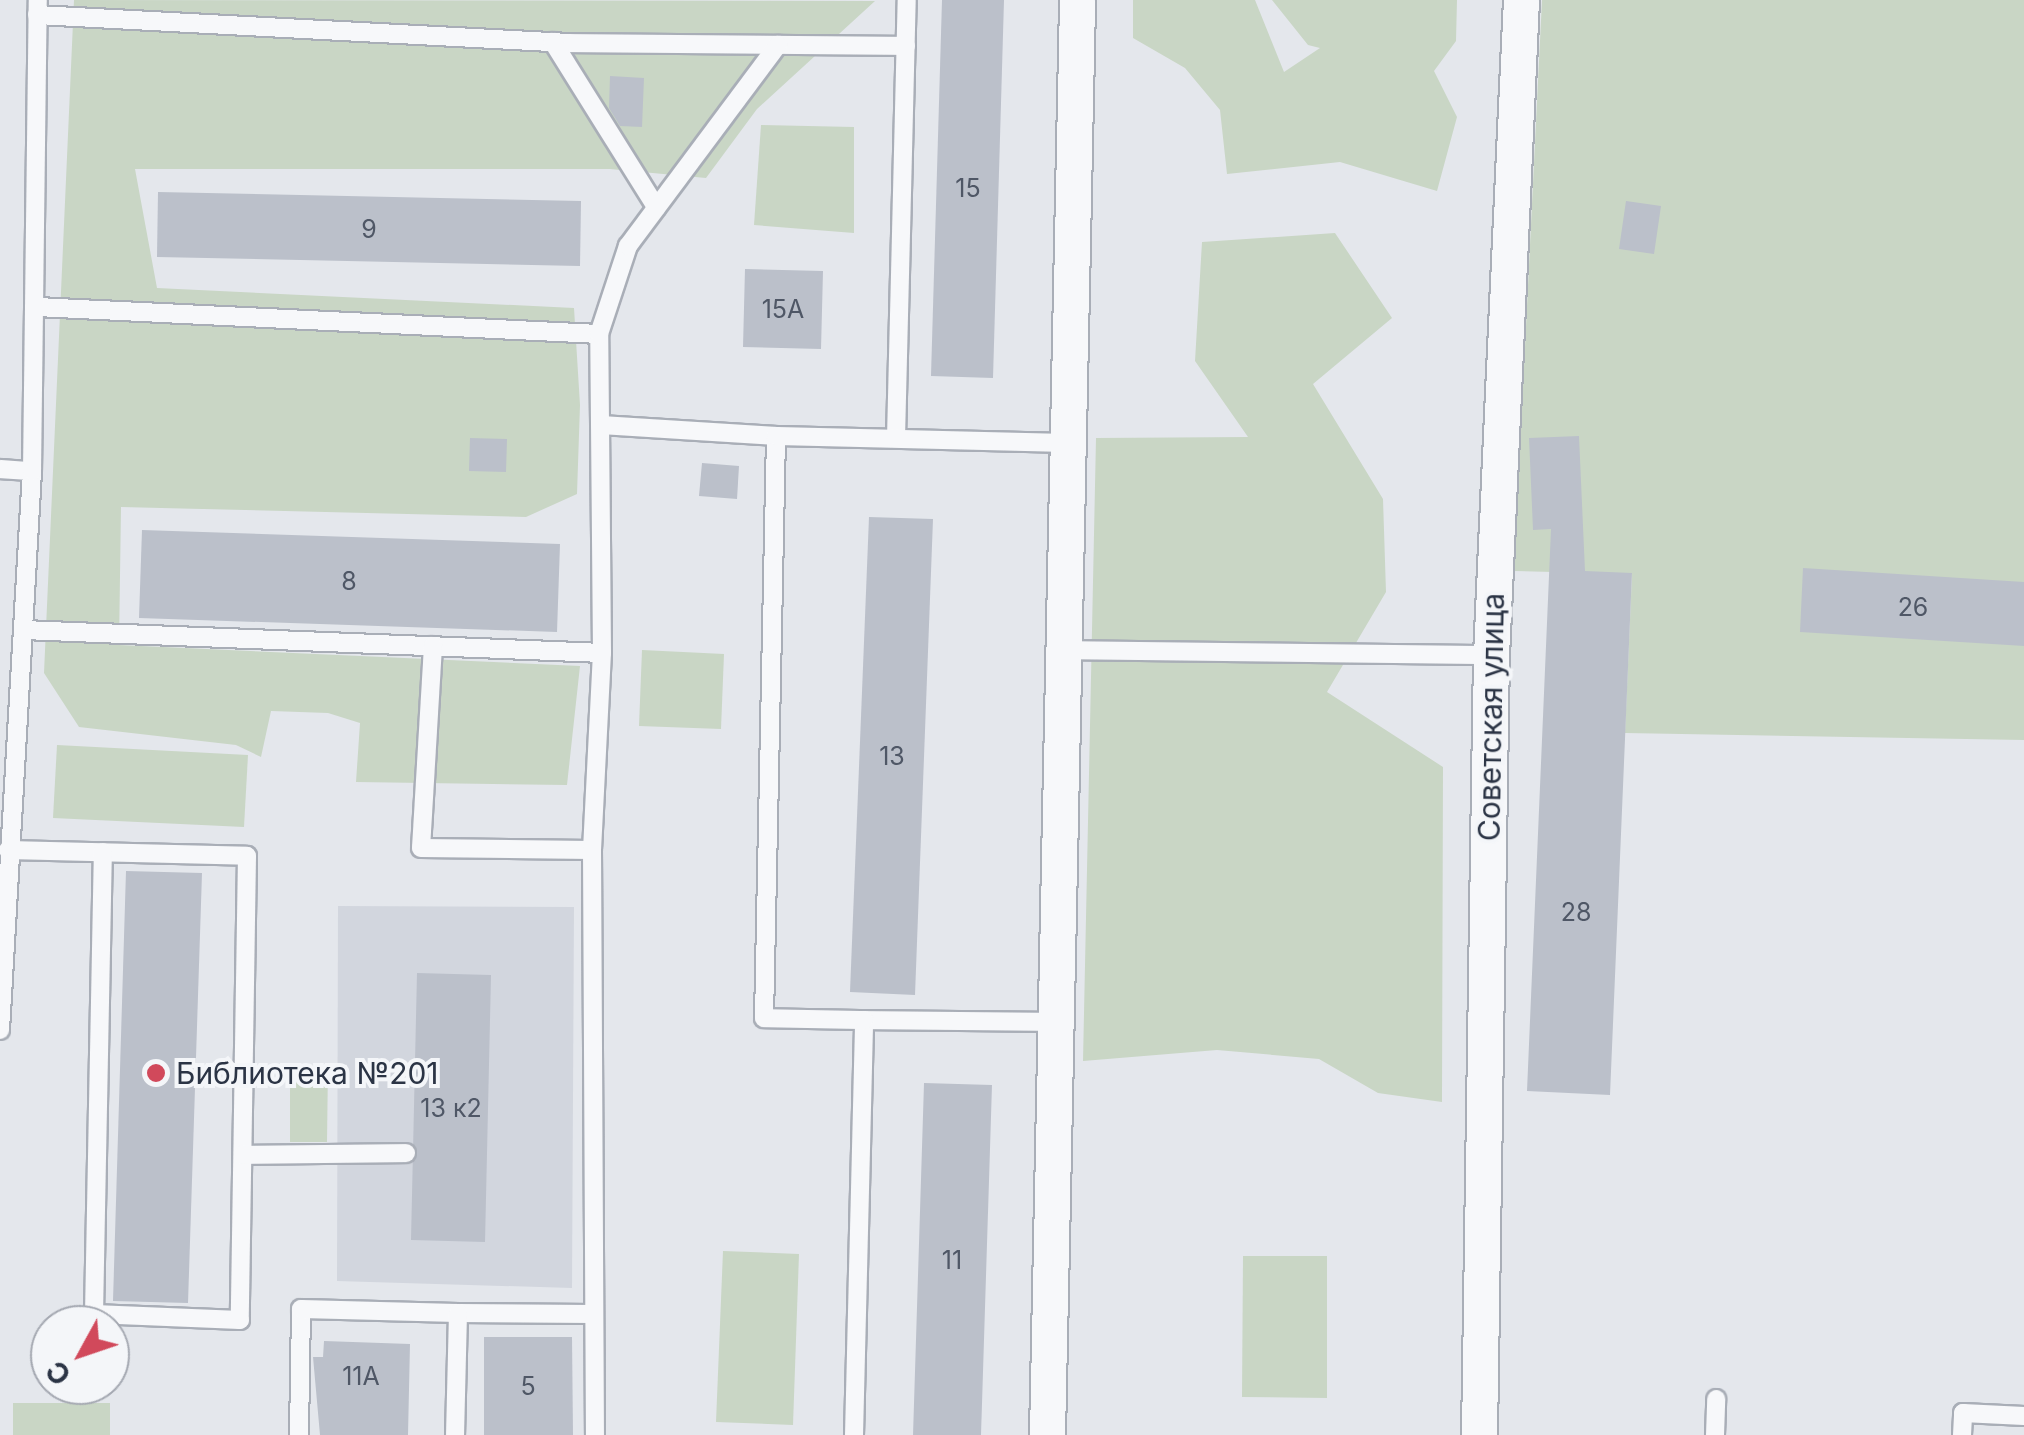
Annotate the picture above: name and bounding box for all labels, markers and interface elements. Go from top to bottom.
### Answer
house number: 15 [955,173,981,203]
house number: 9 [361,214,377,244]
house number: 15А [762,294,804,324]
house number: 8 [341,566,357,596]
house number: 26 [1898,592,1928,622]
street label: Советская улица [1471,593,1511,841]
house number: 13 [879,741,905,771]
house number: 28 [1561,897,1591,927]
place label: Библиотека №201 [176,1055,439,1091]
marker: Библиотека №201 [145,1062,167,1084]
house number: 13 к2 [420,1093,482,1123]
house number: 11 [942,1245,962,1275]
north arrow [30,1305,130,1405]
text: С [39,1354,78,1392]
house number: 11А [342,1361,380,1391]
house number: 5 [520,1371,536,1401]

